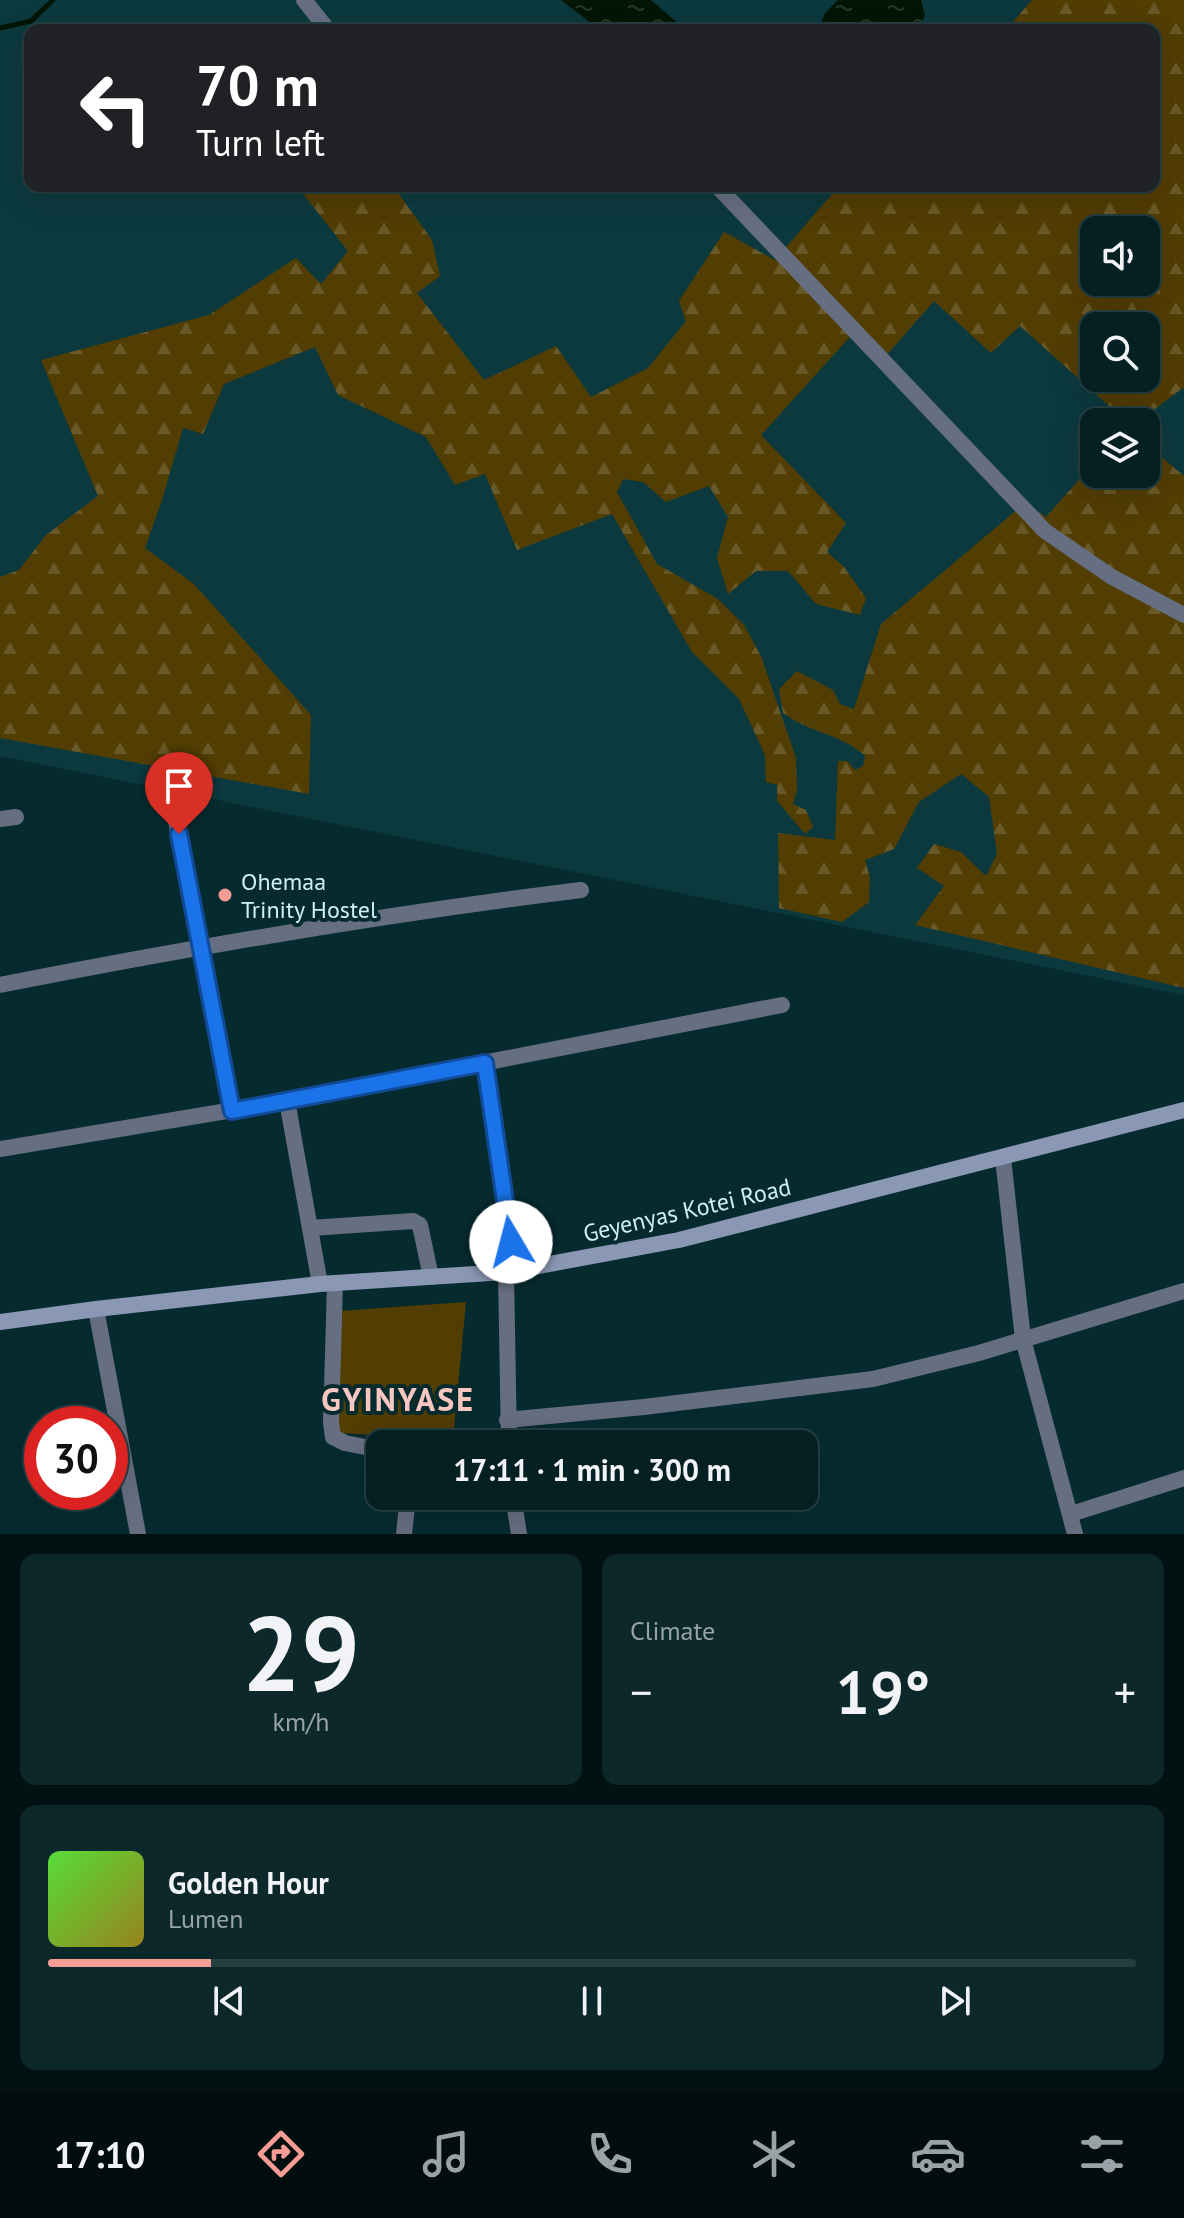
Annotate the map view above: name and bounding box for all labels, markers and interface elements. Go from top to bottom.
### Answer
text: 70 m [196,49,319,121]
icon: left [64,56,168,160]
text: Turn left [196,119,325,166]
map controls [1080,216,1160,488]
button: sound [1080,216,1160,296]
button: search [1080,312,1160,392]
button: layers [1080,408,1160,488]
pin [145,752,213,834]
icon: arrive [157,764,201,808]
place label: Ohemaa Trinity Hostel [241,866,377,925]
marker: Ohemaa Trinity Hostel [216,886,234,904]
street label: Geyenyas Kotei Road [580,1171,794,1249]
position arrow [469,1200,553,1284]
district label: GYINYASE [321,1378,475,1420]
speed limit sign: 30 [24,1406,128,1510]
text: 17:11 · 1 min · 300 m [453,1450,731,1489]
text: 29 [242,1585,360,1720]
text: Climate [630,1614,715,1647]
text: 19° [836,1653,930,1731]
text: − [630,1663,652,1720]
text: + [1114,1663,1136,1720]
text: km/h [273,1705,330,1738]
text: Golden Hour [168,1863,329,1902]
text: Lumen [168,1902,243,1935]
icon: previous [207,1979,251,2023]
icon: pause [570,1979,614,2023]
icon: next [933,1979,977,2023]
icon: directions [253,2126,309,2182]
icon: music [418,2126,474,2182]
icon: phone [582,2126,638,2182]
icon: climate [746,2126,802,2182]
icon: car [910,2126,966,2182]
icon: filters [1074,2126,1130,2182]
text: 17:10 [54,2131,145,2178]

